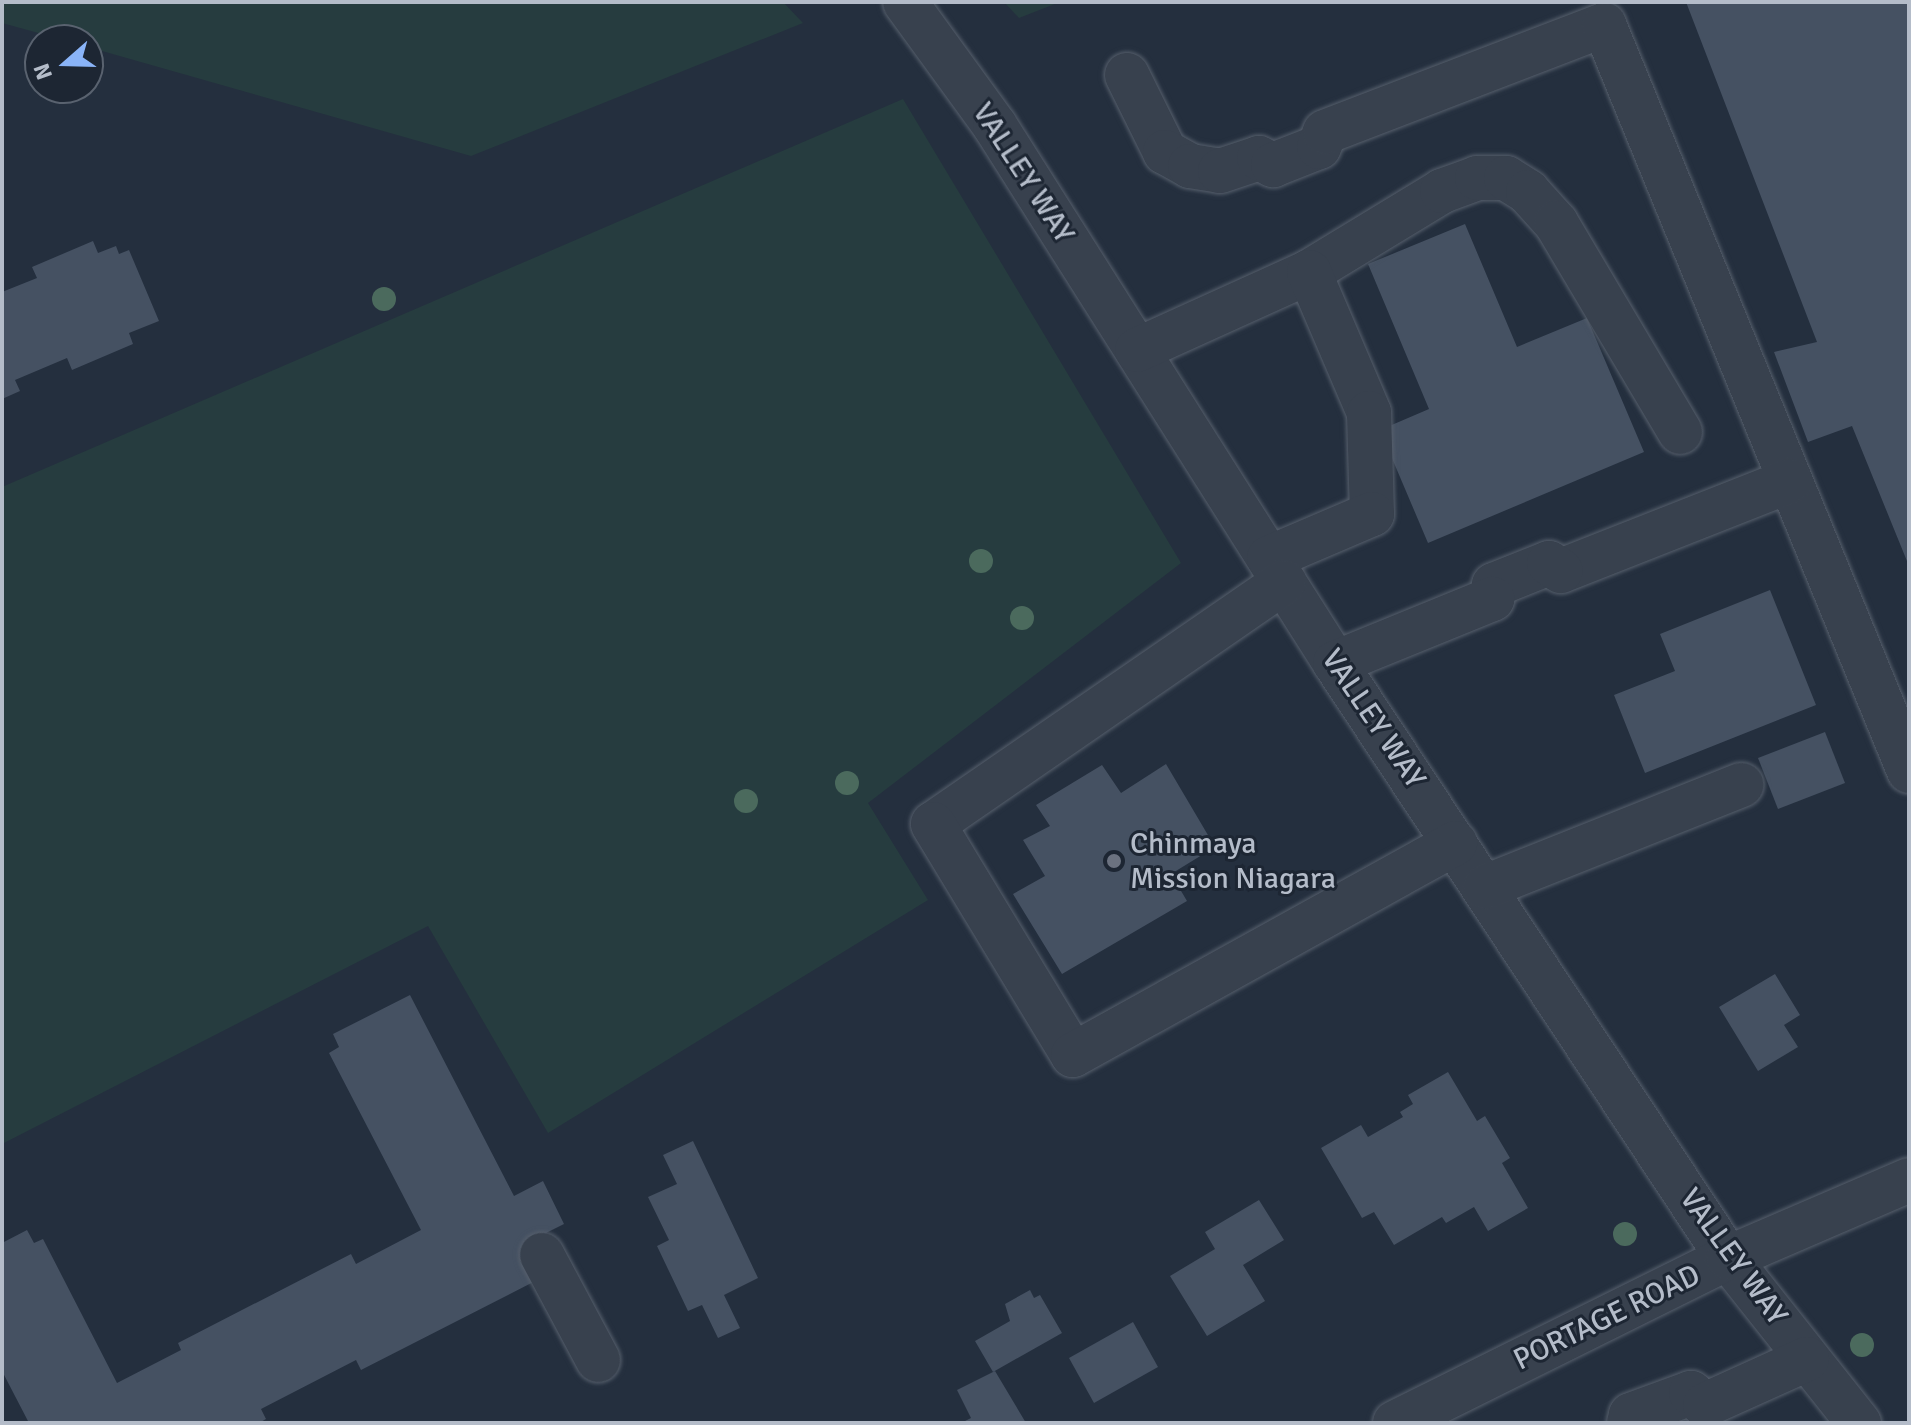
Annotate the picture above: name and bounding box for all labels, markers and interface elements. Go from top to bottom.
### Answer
north arrow [24,24,104,104]
text: N [28,60,58,84]
street label: VALLEY WAY [964,96,1082,250]
street label: VALLEY WAY [1313,643,1433,795]
place label: Chinmaya Mission Niagara [1130,826,1336,896]
marker: Chinmaya Mission Niagara [1105,852,1123,870]
street label: VALLEY WAY [1671,1182,1795,1332]
street label: PORTAGE ROAD [1508,1257,1706,1379]

